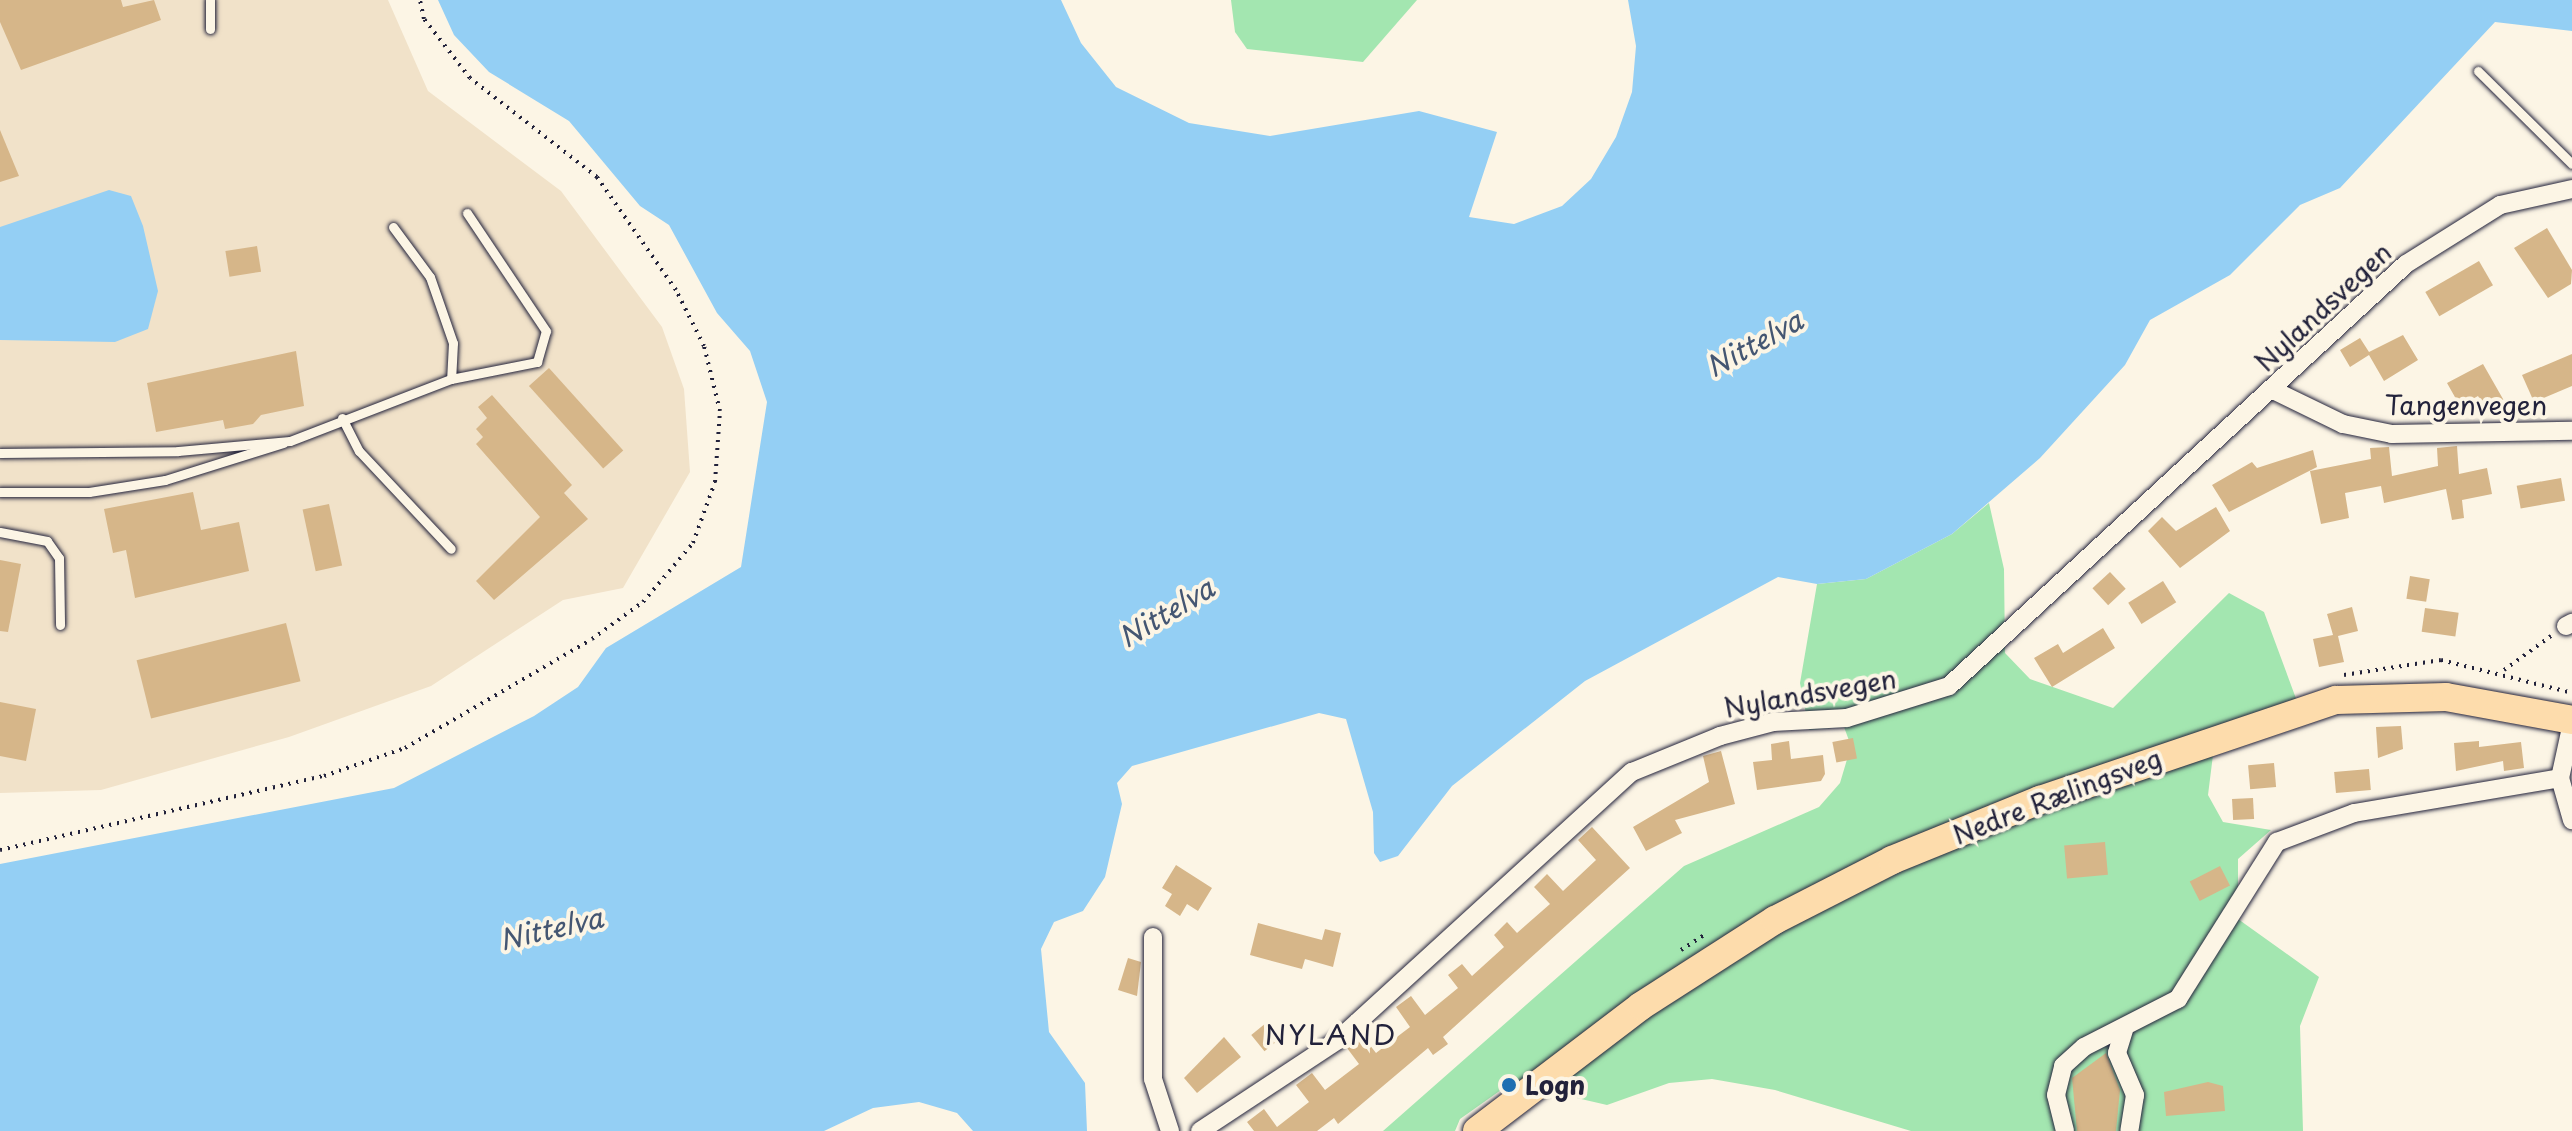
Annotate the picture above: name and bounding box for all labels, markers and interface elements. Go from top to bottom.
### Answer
street label: Nylandsvegen [2249,236,2397,378]
water label: Nittelva [1700,303,1808,383]
street label: Tangenvegen [2385,389,2547,421]
water label: Nittelva [1112,570,1220,654]
street label: Nylandsvegen [1721,662,1899,724]
street label: Nedre Rælingsveg [1949,742,2165,850]
water label: Nittelva [496,900,606,956]
district label: NYLAND [1266,1017,1396,1051]
place label: Logn [1525,1069,1585,1101]
marker: Logn [1500,1076,1518,1094]

